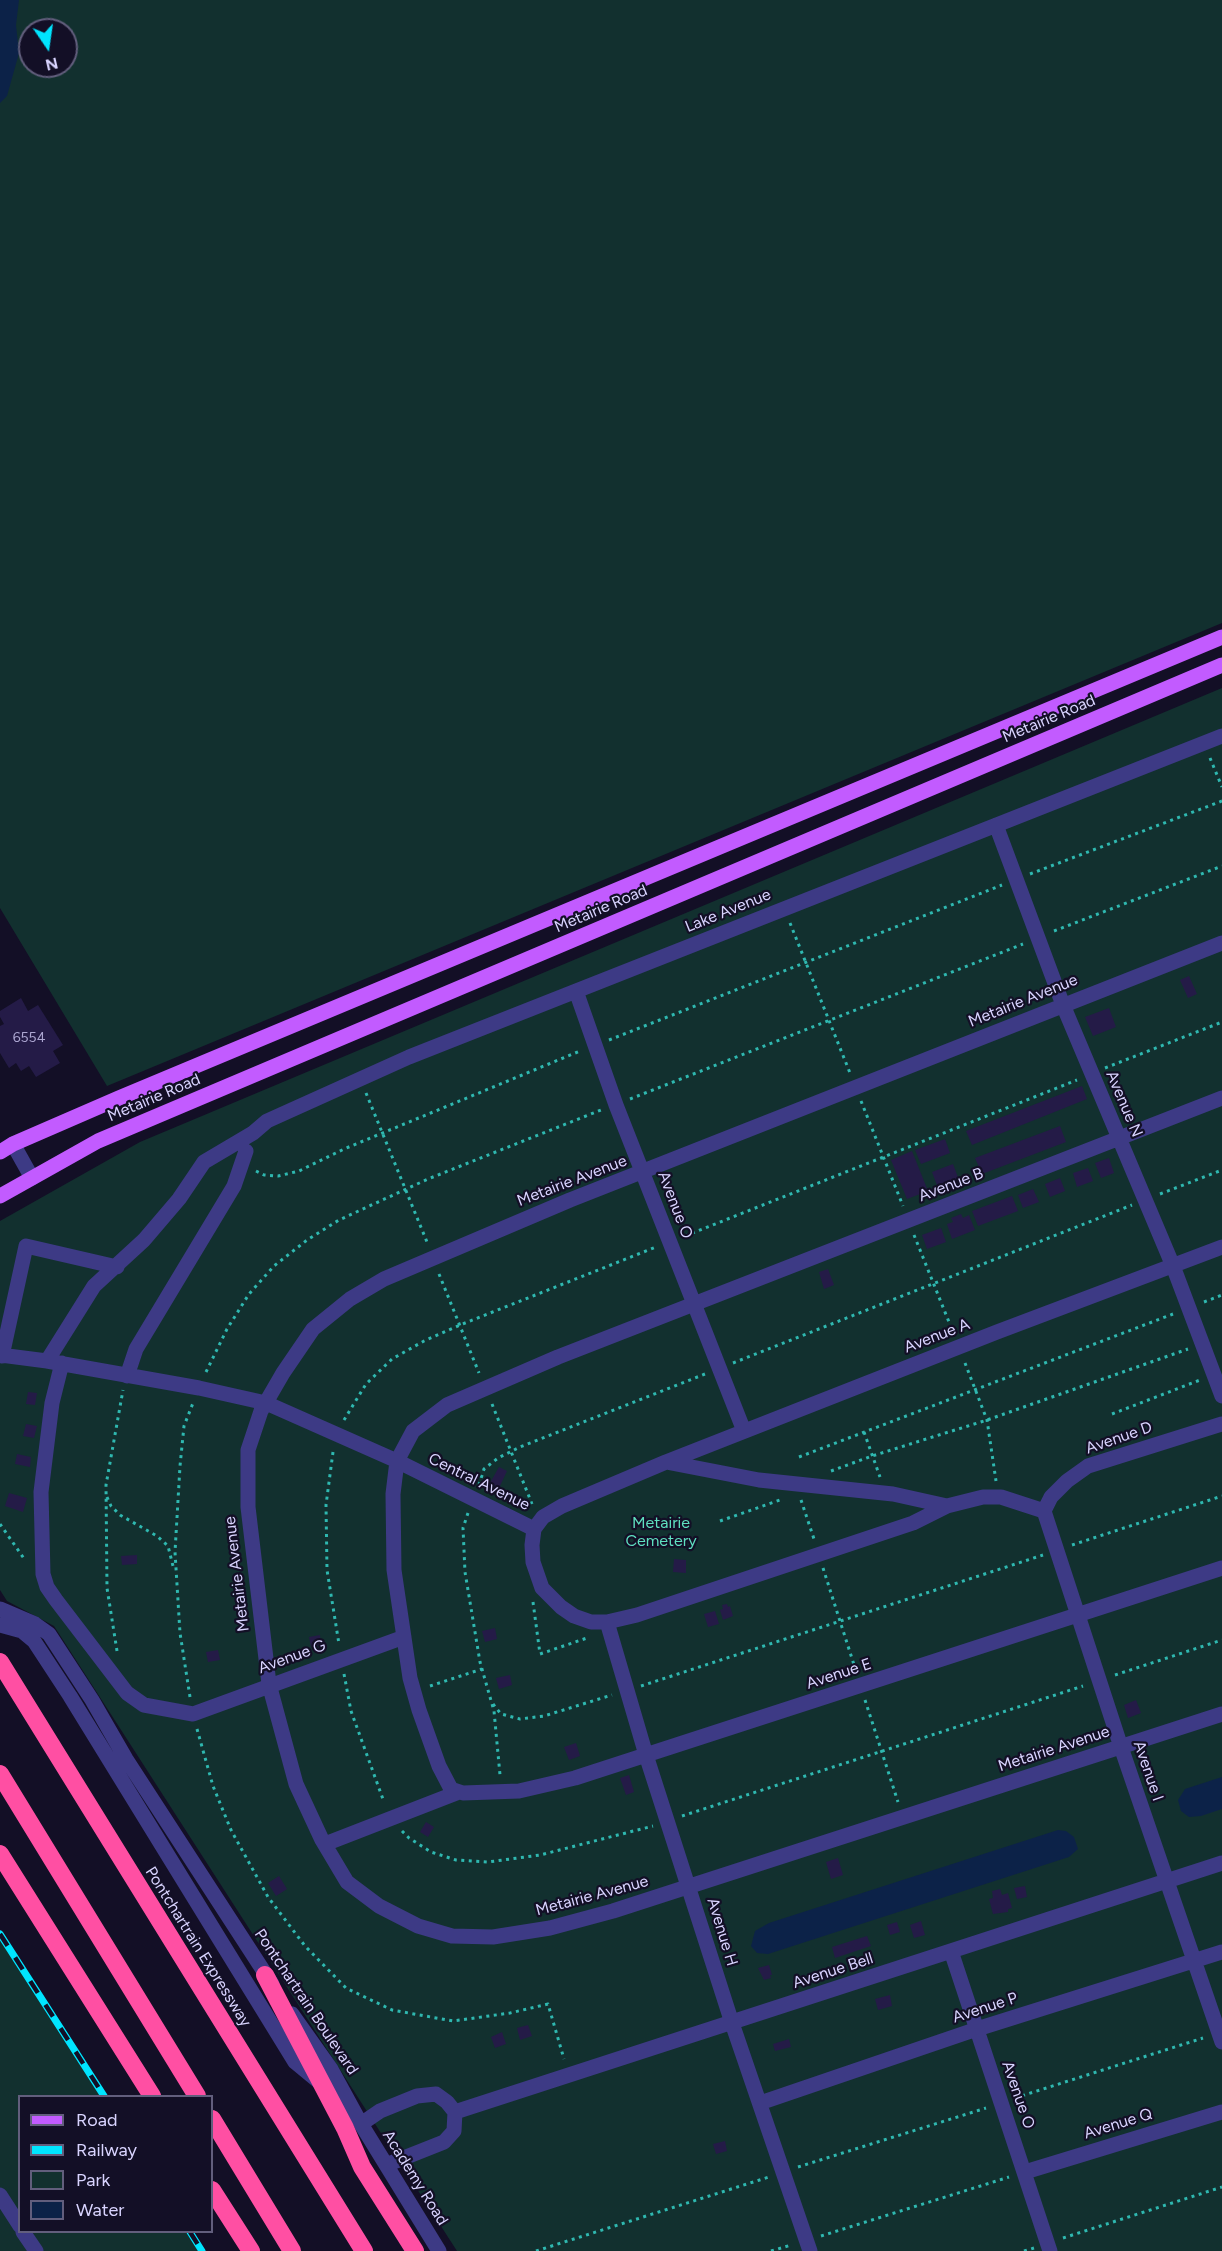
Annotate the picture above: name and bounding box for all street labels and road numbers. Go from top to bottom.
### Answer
street label: Metairie Road [1000,691,1098,747]
street label: Metairie Road [552,881,650,937]
street label: Lake Avenue [682,885,774,937]
street label: Metairie Avenue [966,970,1080,1032]
street label: Avenue N [1101,1068,1147,1140]
street label: Metairie Road [105,1070,203,1126]
street label: Metairie Avenue [514,1151,630,1211]
street label: Avenue B [916,1164,986,1206]
street label: Avenue O [653,1169,697,1241]
street label: Avenue A [901,1315,973,1357]
street label: Avenue D [1083,1418,1155,1458]
street label: Central Avenue [425,1449,533,1515]
street label: Metairie Avenue [220,1515,254,1633]
street label: Avenue G [256,1636,328,1678]
street label: Avenue E [804,1654,874,1694]
street label: Metairie Avenue [996,1722,1112,1776]
street label: Avenue I [1129,1738,1167,1804]
street label: Pontchartrain Expressway [141,1863,255,2031]
street label: Metairie Avenue [533,1872,651,1920]
street label: Avenue H [703,1896,741,1968]
street label: Pontchartrain Boulevard [250,1925,362,2079]
street label: Avenue Bell [790,1949,876,1993]
street label: Avenue P [950,1988,1020,2028]
street label: Avenue O [997,2059,1039,2131]
street label: Avenue Q [1081,2105,1155,2143]
street label: Academy Road [378,2127,452,2229]

